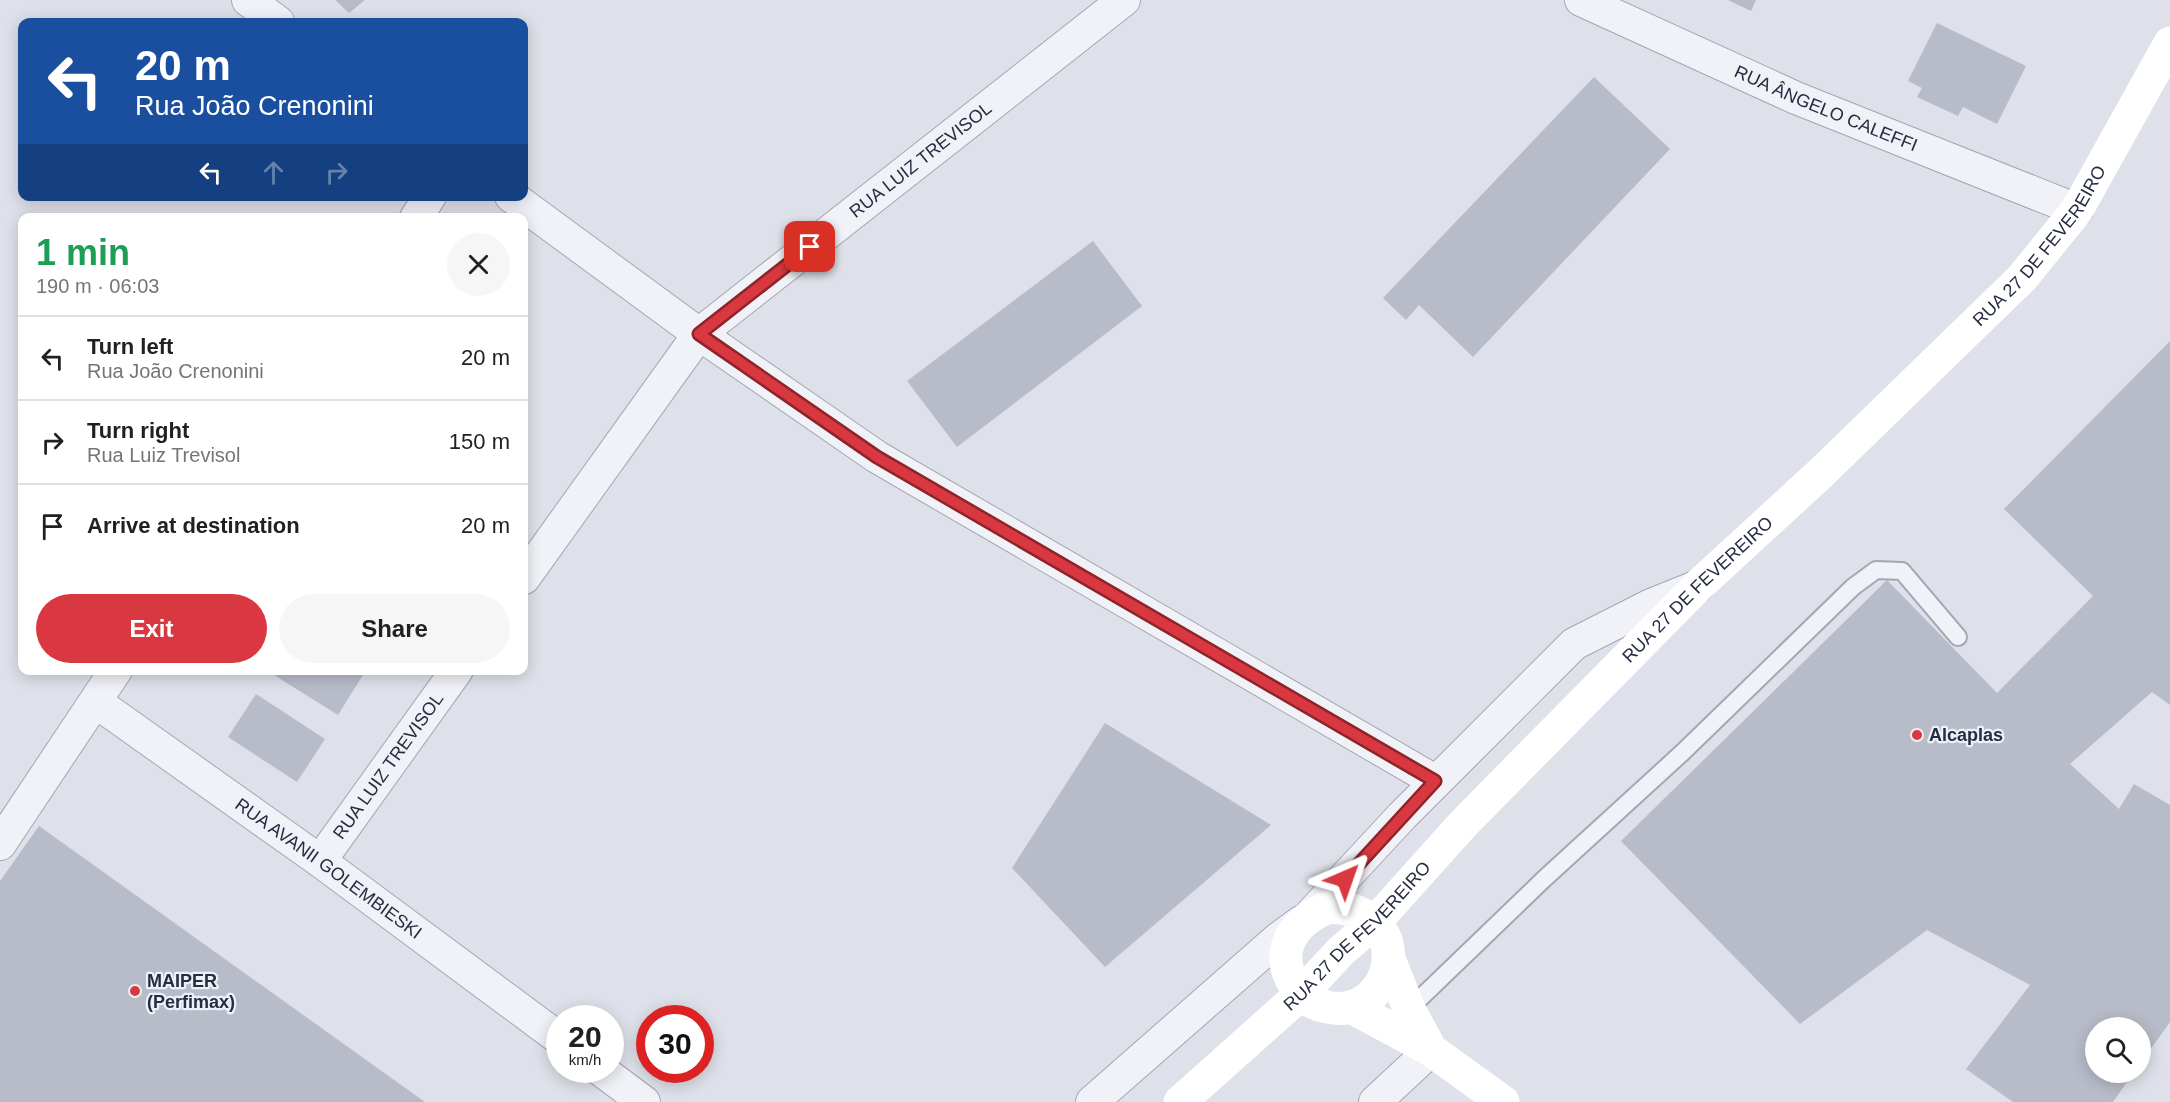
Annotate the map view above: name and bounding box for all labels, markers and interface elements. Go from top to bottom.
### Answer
icon: left [36,42,114,120]
text: 20 m [135,42,231,89]
street label: RUA ÂNGELO CALEFFI [1731,61,1920,155]
text: Rua João Crenonini [135,91,374,121]
street label: RUA LUIZ TREVISOL [846,98,995,222]
icon: left [194,156,227,189]
icon: ahead [257,156,290,189]
icon: right [320,156,353,189]
street label: RUA 27 DE FEVEREIRO [1969,162,2110,330]
pin [784,221,835,272]
icon: arrive [793,230,826,263]
text: 1 min [36,232,130,273]
button: close [447,233,510,296]
text: 190 m · 06:03 [36,275,159,297]
text: Turn left [87,334,173,359]
icon: left [36,342,69,375]
text: 20 m [461,345,510,370]
text: Rua João Crenonini [87,360,264,382]
text: Turn right [87,418,189,443]
icon: right [36,426,69,459]
text: 150 m [449,429,510,454]
text: Rua Luiz Trevisol [87,444,240,466]
icon: arrive [36,510,69,543]
street label: RUA 27 DE FEVEREIRO [1618,512,1777,667]
text: Arrive at destination [87,513,300,538]
text: 20 m [461,513,510,538]
button: Exit [36,594,267,663]
button: Share [279,594,510,663]
street label: RUA LUIZ TREVISOL [329,689,447,843]
place label: Alcaplas [1929,725,2003,745]
marker: Alcaplas [1910,728,1924,742]
street label: RUA AVANII GOLEMBIESKI [231,794,426,943]
position arrow [1313,847,1377,911]
street label: RUA 27 DE FEVEREIRO [1280,857,1435,1015]
place label: MAIPER (Perfimax) [147,971,235,1012]
marker: MAIPER (Perfimax) [128,984,142,998]
speed limit sign: 30 [636,1005,714,1083]
map controls [2085,1017,2151,1083]
button: search [2085,1017,2151,1083]
text: 20 [568,1020,602,1053]
text: km/h [569,1051,601,1068]

